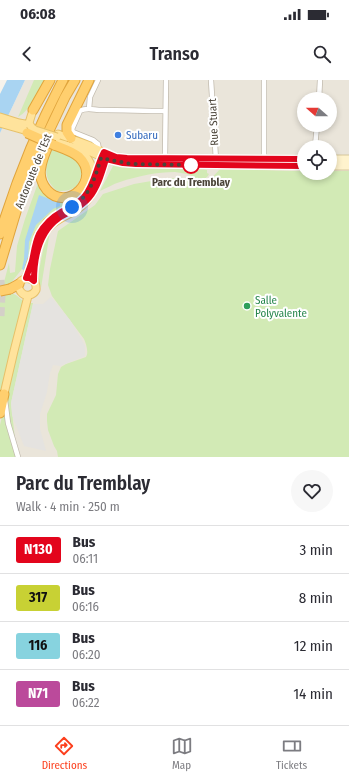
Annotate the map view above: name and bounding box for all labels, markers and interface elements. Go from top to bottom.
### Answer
text: 06:08 [20,5,56,23]
icon: back [16,43,38,65]
text: Transo [150,43,199,65]
icon: search [311,43,333,65]
north arrow [297,92,337,132]
map controls [297,92,337,180]
street label: Rue Stuart [206,98,221,146]
place label: Subaru [126,129,158,142]
marker: Subaru [113,130,123,140]
street label: Autoroute de l’Est [13,131,55,211]
button: locate [297,140,337,180]
marker: Parc du Tremblay [182,156,200,174]
place label: Parc du Tremblay [152,176,231,189]
your location [62,197,82,217]
place label: Salle Polyvalente [255,294,307,320]
marker: Salle Polyvalente [242,301,252,311]
button: heart [291,470,333,512]
text: Parc du Tremblay [16,472,150,495]
text: Walk · 4 min · 250 m [16,499,120,514]
text: Bus [73,533,95,551]
text: N130 [24,541,53,558]
text: 3 min [299,541,333,559]
text: 06:11 [73,551,98,566]
text: Bus [72,581,95,599]
text: 317 [29,589,47,606]
text: 8 min [299,589,333,607]
text: 06:16 [72,599,99,614]
text: Bus [72,629,95,647]
text: 116 [29,637,47,654]
text: 12 min [294,637,333,655]
text: 06:20 [72,647,100,662]
text: Bus [72,677,95,695]
text: N71 [28,685,48,702]
text: 14 min [293,685,333,703]
text: 06:22 [72,695,99,710]
tab: Directions [42,735,87,772]
tab: Map [171,735,193,772]
tab: Tickets [276,735,307,772]

